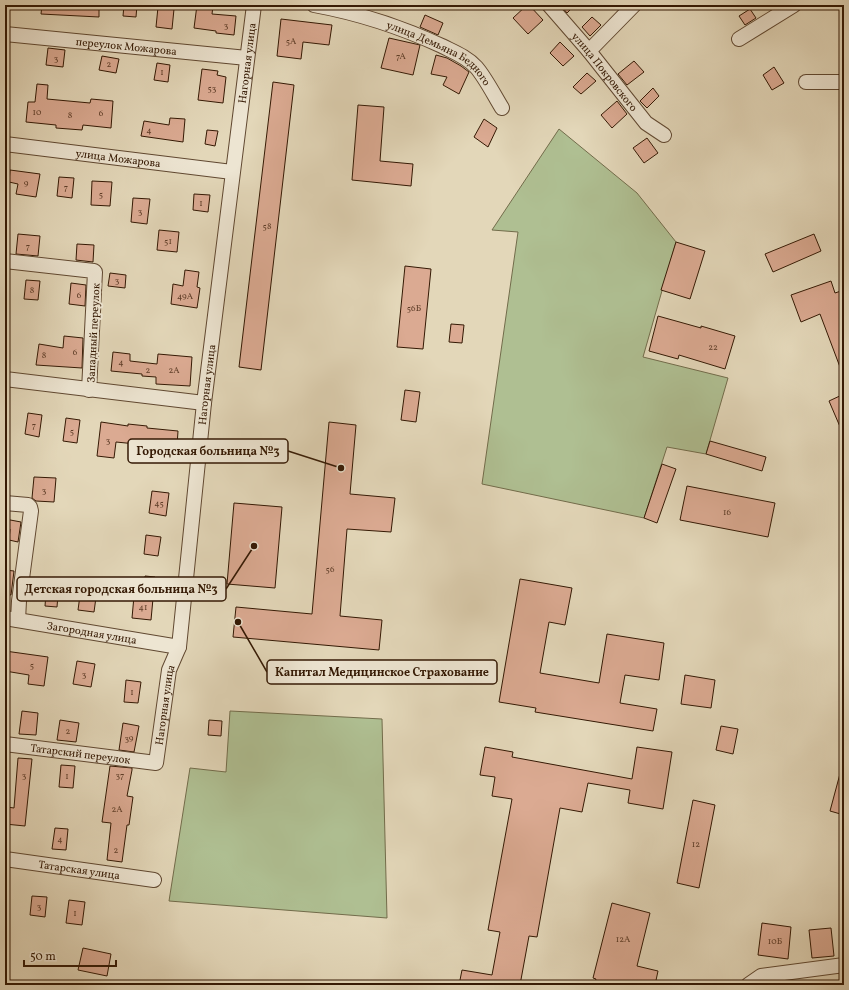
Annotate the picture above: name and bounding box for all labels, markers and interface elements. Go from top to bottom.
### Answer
street label: улица Демьяна Бедного [384,18,493,89]
house number: 3 [224,19,229,32]
street label: Нагорная улица [236,22,261,104]
street label: улица Покровского [567,30,640,115]
street label: переулок Можарова [75,35,178,60]
house number: 5А [286,35,297,48]
house number: 7А [396,50,407,63]
house number: 3 [54,52,59,65]
house number: 2 [107,58,112,71]
house number: 1 [160,66,164,79]
house number: 53 [208,82,217,95]
house number: 10 [33,106,42,119]
house number: 6 [99,107,104,120]
house number: 8 [68,109,73,122]
house number: 4 [146,124,152,137]
street label: улица Можарова [75,147,162,172]
house number: 9 [24,177,29,190]
house number: 7 [64,181,68,194]
house number: 5 [99,188,103,201]
house number: 1 [199,197,203,210]
house number: 3 [138,205,143,218]
house number: 58 [263,220,272,233]
house number: 51 [164,235,172,248]
house number: 7 [26,240,30,253]
house number: 3 [115,274,120,287]
street label: Западный переулок [84,283,105,383]
house number: 8 [30,284,35,297]
house number: 6 [77,289,82,302]
house number: 49А [177,290,194,303]
house number: 56Б [407,302,422,315]
house number: 22 [708,341,718,354]
street label: Нагорная улица [196,343,220,426]
house number: 6 [73,346,78,359]
house number: 8 [42,349,47,362]
house number: 4 [118,356,124,369]
house number: 2 [146,364,151,377]
house number: 2А [168,364,180,377]
house number: 7 [32,419,36,432]
house number: 5 [70,425,74,438]
house number: 3 [106,434,111,447]
callout: Городская больница №3 [128,439,288,463]
text: Городская больница №3 [136,444,280,460]
house number: 3 [42,484,47,497]
house number: 45 [154,497,164,510]
house number: 16 [723,506,731,519]
house number: 56 [326,563,335,576]
callout: Детская городская больница №3 [17,577,226,601]
text: Детская городская больница №3 [24,582,218,598]
house number: 41 [139,601,147,614]
street label: Загородная улица [45,619,138,649]
house number: 5 [30,659,34,672]
callout: Капитал Медицинское Страхование [267,660,497,684]
street label: Нагорная улица [153,662,180,746]
text: Капитал Медицинское Страхование [275,665,489,681]
house number: 3 [82,668,87,681]
house number: 1 [130,686,134,699]
house number: 2 [66,725,71,738]
house number: 39 [124,732,134,745]
street label: Татарский переулок [29,741,131,769]
house number: 3 [22,769,27,782]
house number: 37 [116,769,124,782]
house number: 1 [65,770,69,783]
house number: 2А [111,803,123,816]
house number: 4 [57,833,63,846]
house number: 12 [692,838,700,851]
house number: 2 [114,844,119,857]
street label: Татарская улица [37,858,121,884]
house number: 3 [37,900,42,913]
house number: 1 [73,907,77,920]
house number: 12А [616,933,631,946]
house number: 10Б [768,935,783,948]
scale bar [24,942,116,968]
text: 50 m [30,949,56,965]

